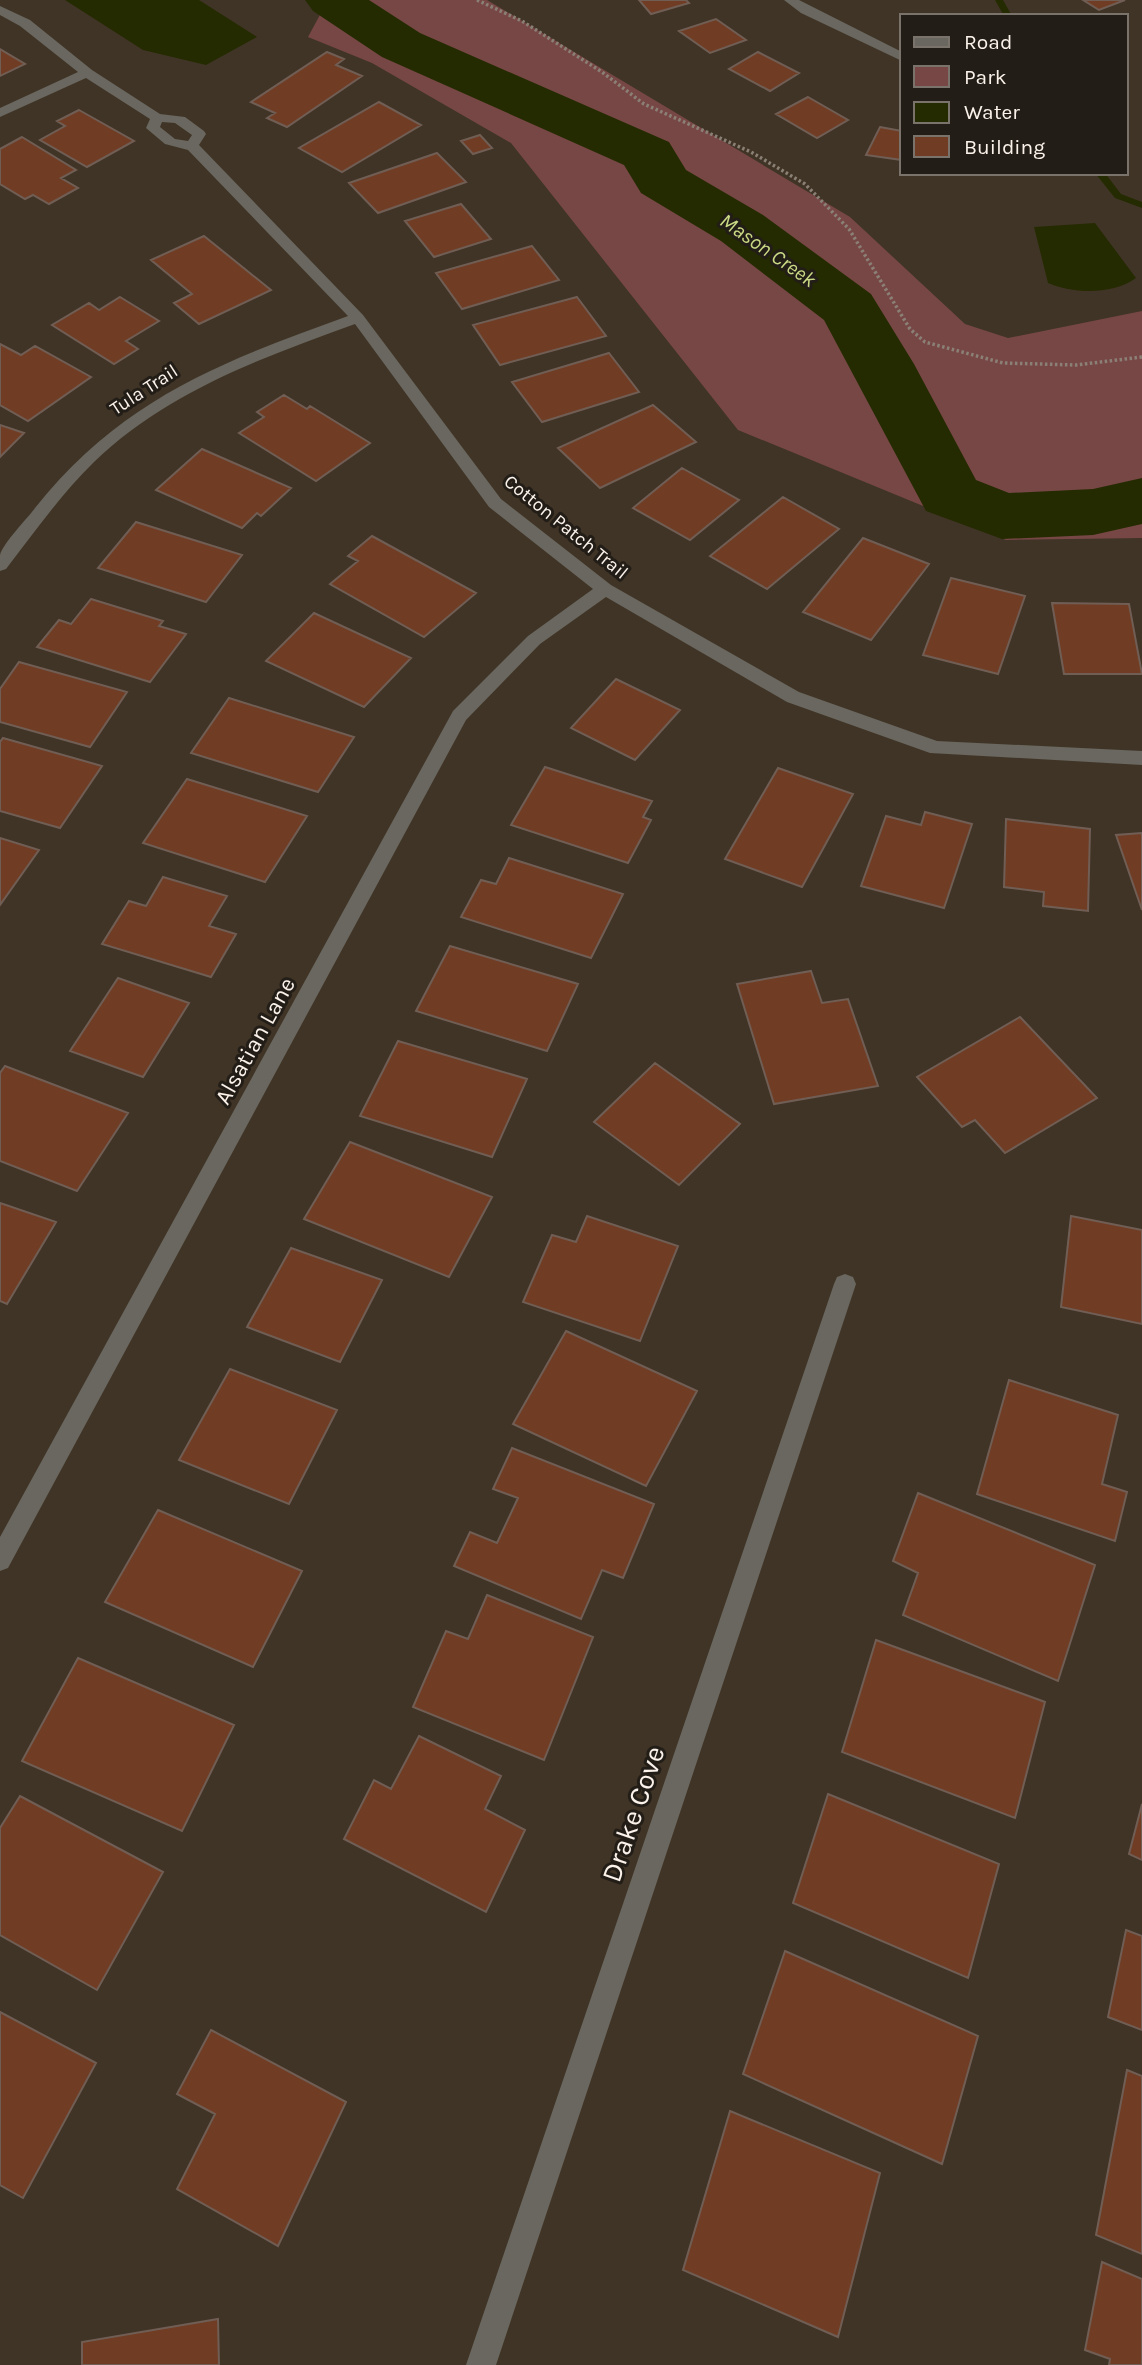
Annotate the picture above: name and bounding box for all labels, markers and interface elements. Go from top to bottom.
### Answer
legend [900,14,1128,175]
text: Road [964,30,1012,54]
text: Park [964,65,1007,89]
text: Water [964,100,1020,124]
text: Building [964,135,1045,159]
water label: Mason Creek [715,208,821,292]
street label: Tula Trail [106,360,182,420]
street label: Cotton Patch Trail [500,470,632,584]
street label: Alsatian Lane [209,973,301,1109]
street label: Drake Cove [594,1742,672,1886]

